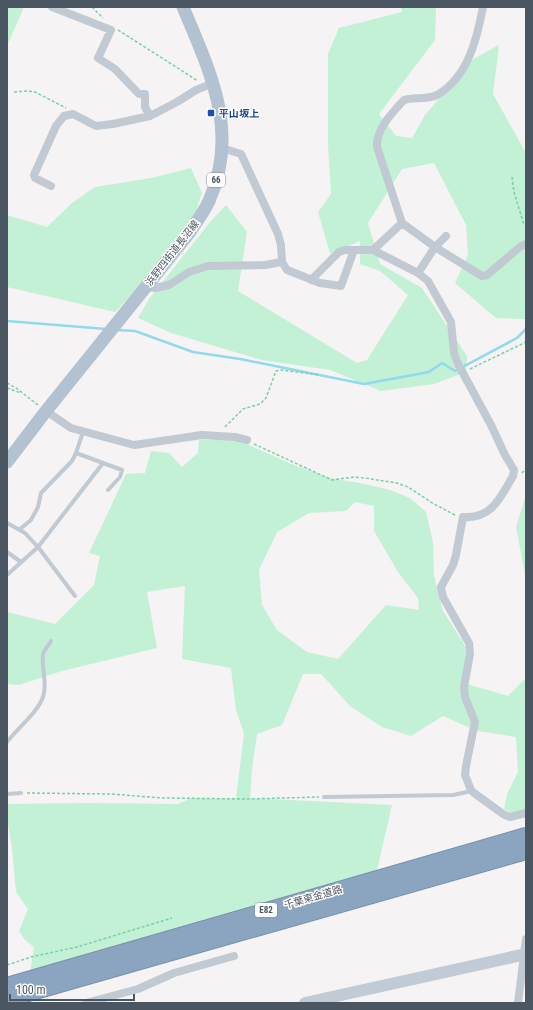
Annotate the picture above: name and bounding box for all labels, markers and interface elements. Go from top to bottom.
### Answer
marker: 平山坂上 [206,108,216,118]
place label: 平山坂上 [219,108,259,119]
road number: 66 [207,173,225,187]
street label: 浜野四街道長沼線 [143,218,201,288]
street label: 千葉東金道路 [283,883,343,911]
road number: E82 [255,903,277,917]
scale bar [10,976,134,1002]
text: 100 m [16,983,46,997]

